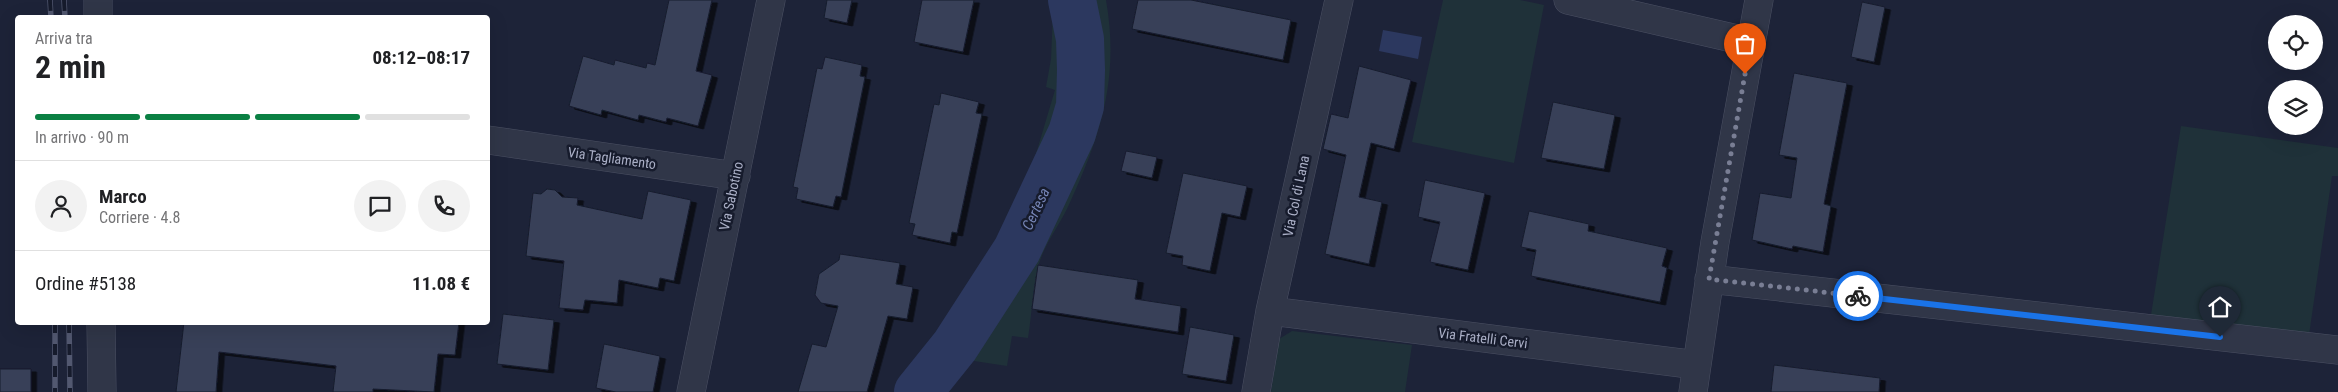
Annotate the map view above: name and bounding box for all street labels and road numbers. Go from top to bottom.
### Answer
street label: Via Tagliamento [567,144,657,172]
street label: Via Col di Lana [1280,154,1312,238]
street label: Via Sabotino [716,160,746,232]
street label: Via Fratelli Cervi [1437,325,1529,351]

